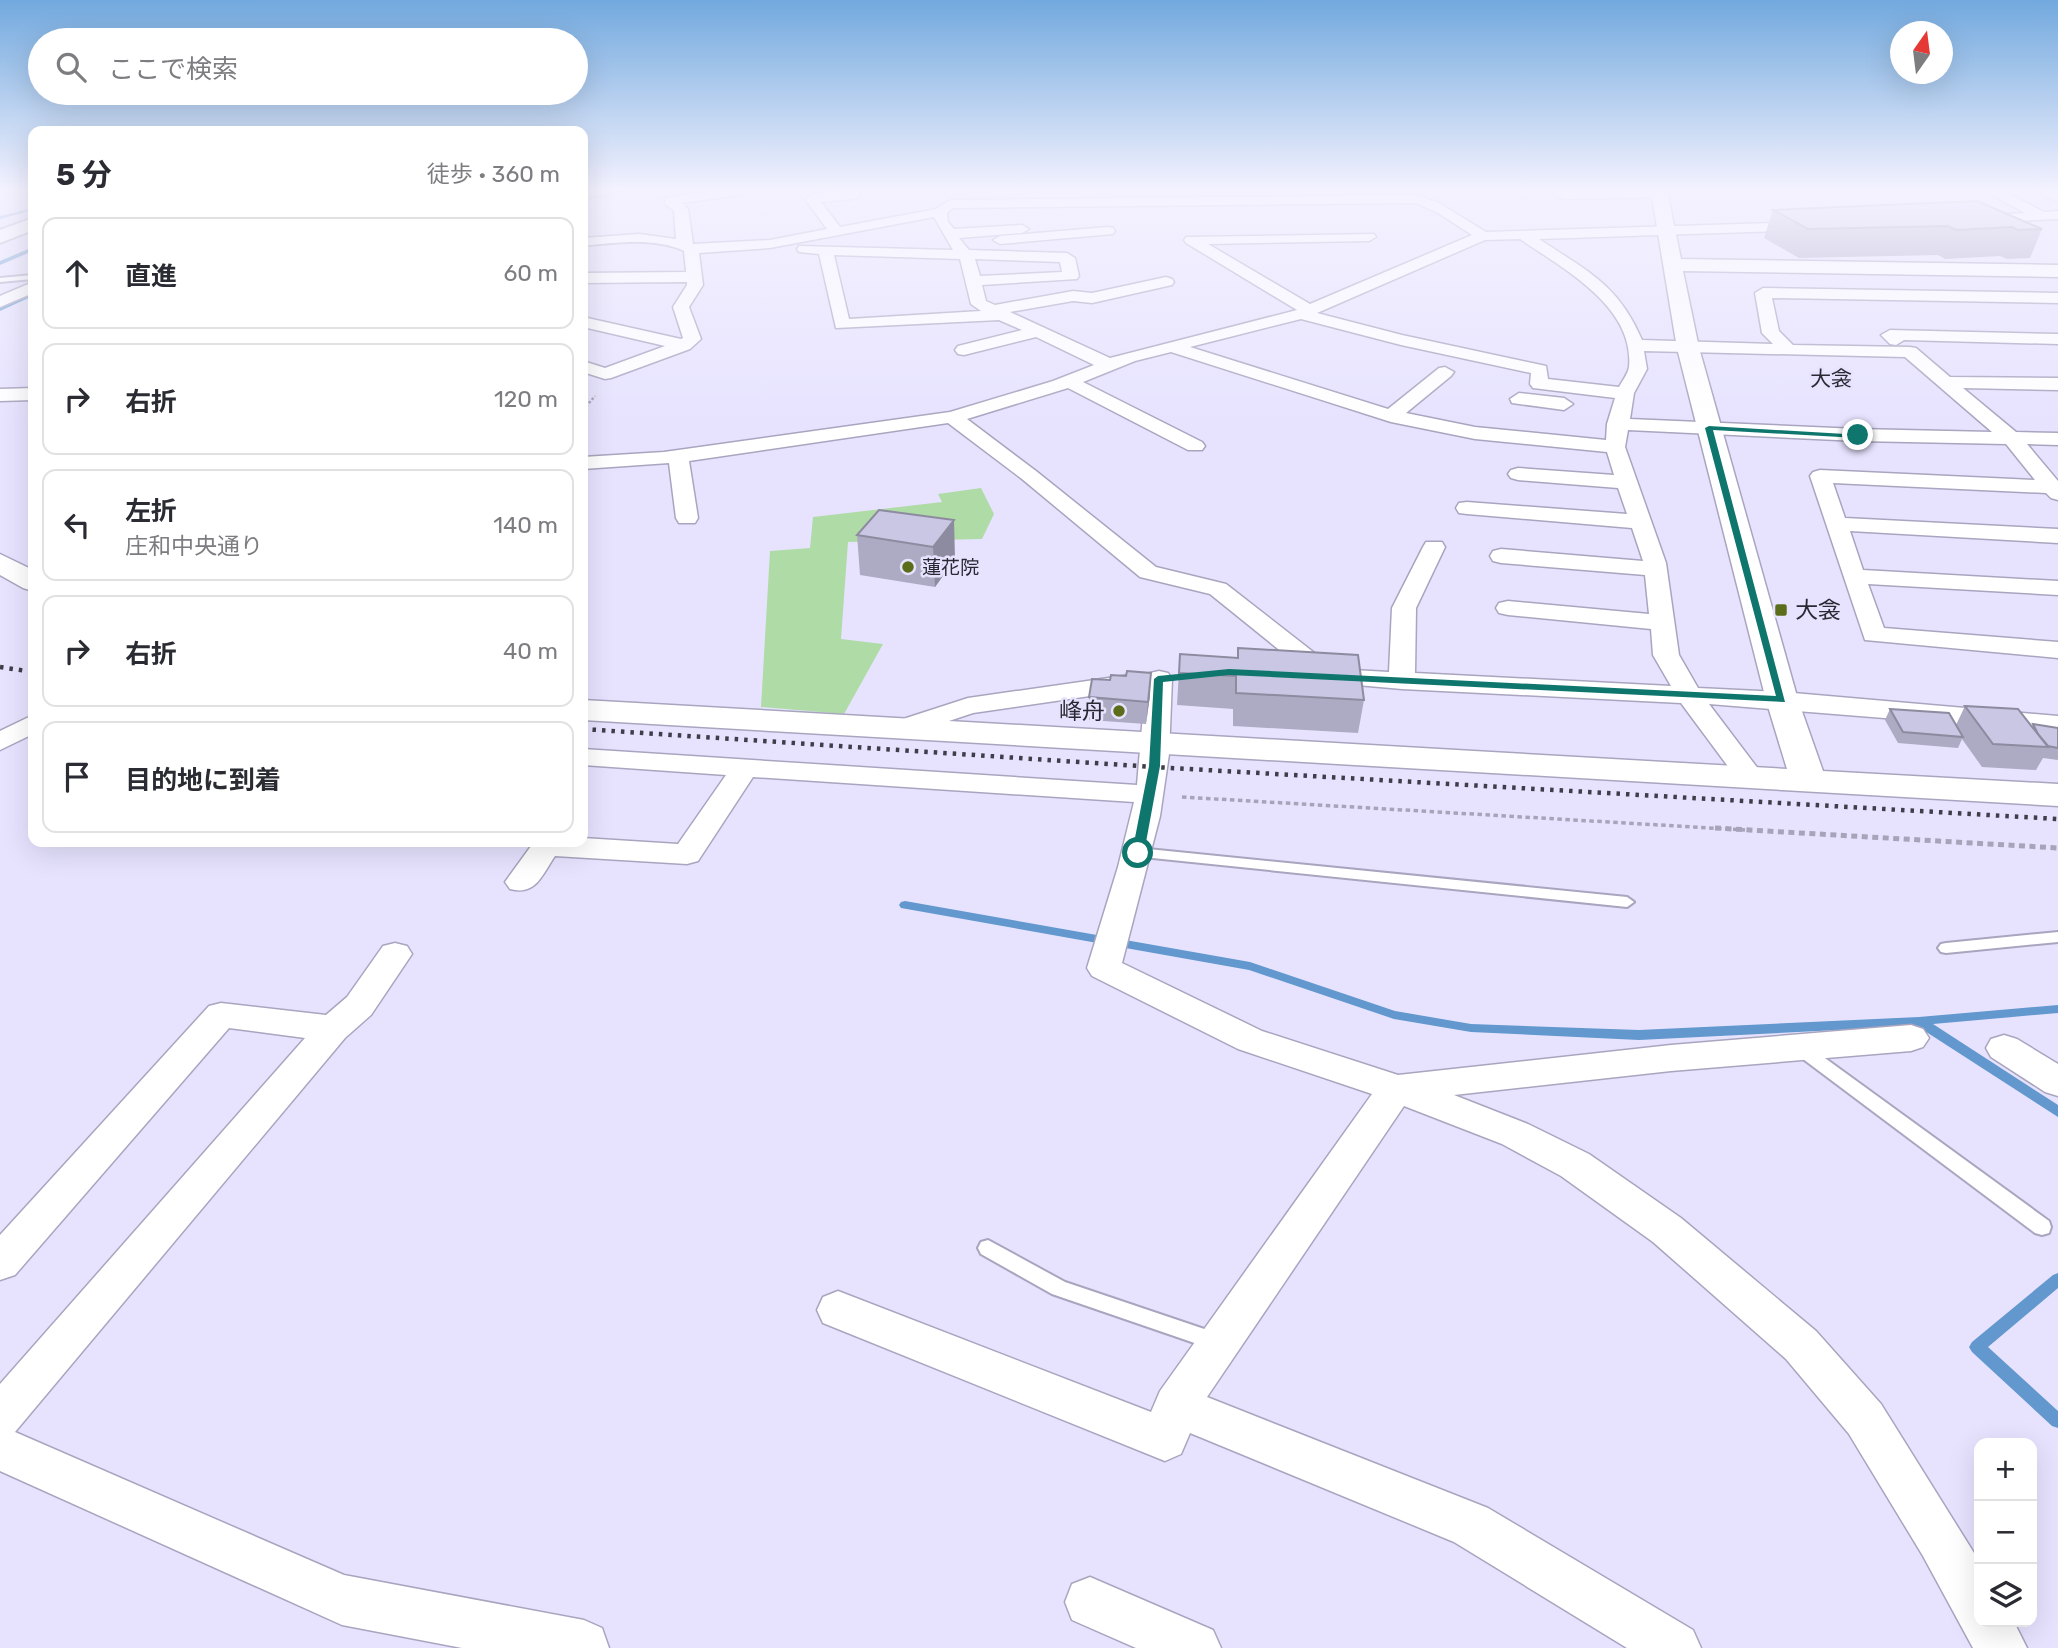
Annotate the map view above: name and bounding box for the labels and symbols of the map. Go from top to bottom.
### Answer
north arrow [1890,21,1953,84]
district label: 大衾 [1810,366,1852,391]
route end [1842,419,1873,450]
place label: 蓮花院 [922,556,979,579]
marker: 蓮花院 [900,559,916,575]
place label: 大衾 [1795,596,1841,624]
marker: 大衾 [1773,602,1789,618]
place label: 峰舟 [1059,697,1105,725]
marker: 峰舟 [1111,703,1127,719]
route start [1122,837,1153,868]

